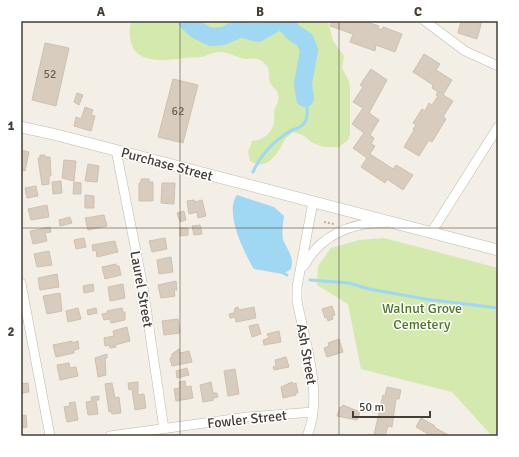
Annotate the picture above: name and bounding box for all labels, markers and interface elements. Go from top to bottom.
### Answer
text: A [97,4,106,20]
text: B [256,4,264,20]
text: C [414,4,422,20]
house number: 52 [44,67,56,82]
house number: 62 [172,104,184,119]
text: 1 [7,118,15,134]
street label: Purchase Street [119,144,215,185]
street label: Laurel Street [126,249,157,329]
park label: Walnut Grove Cemetery [382,300,462,333]
street label: Ash Street [293,322,320,386]
text: 2 [7,324,15,340]
scale bar [353,393,430,419]
text: 50 m [359,400,384,415]
street label: Fowler Street [206,407,288,432]

